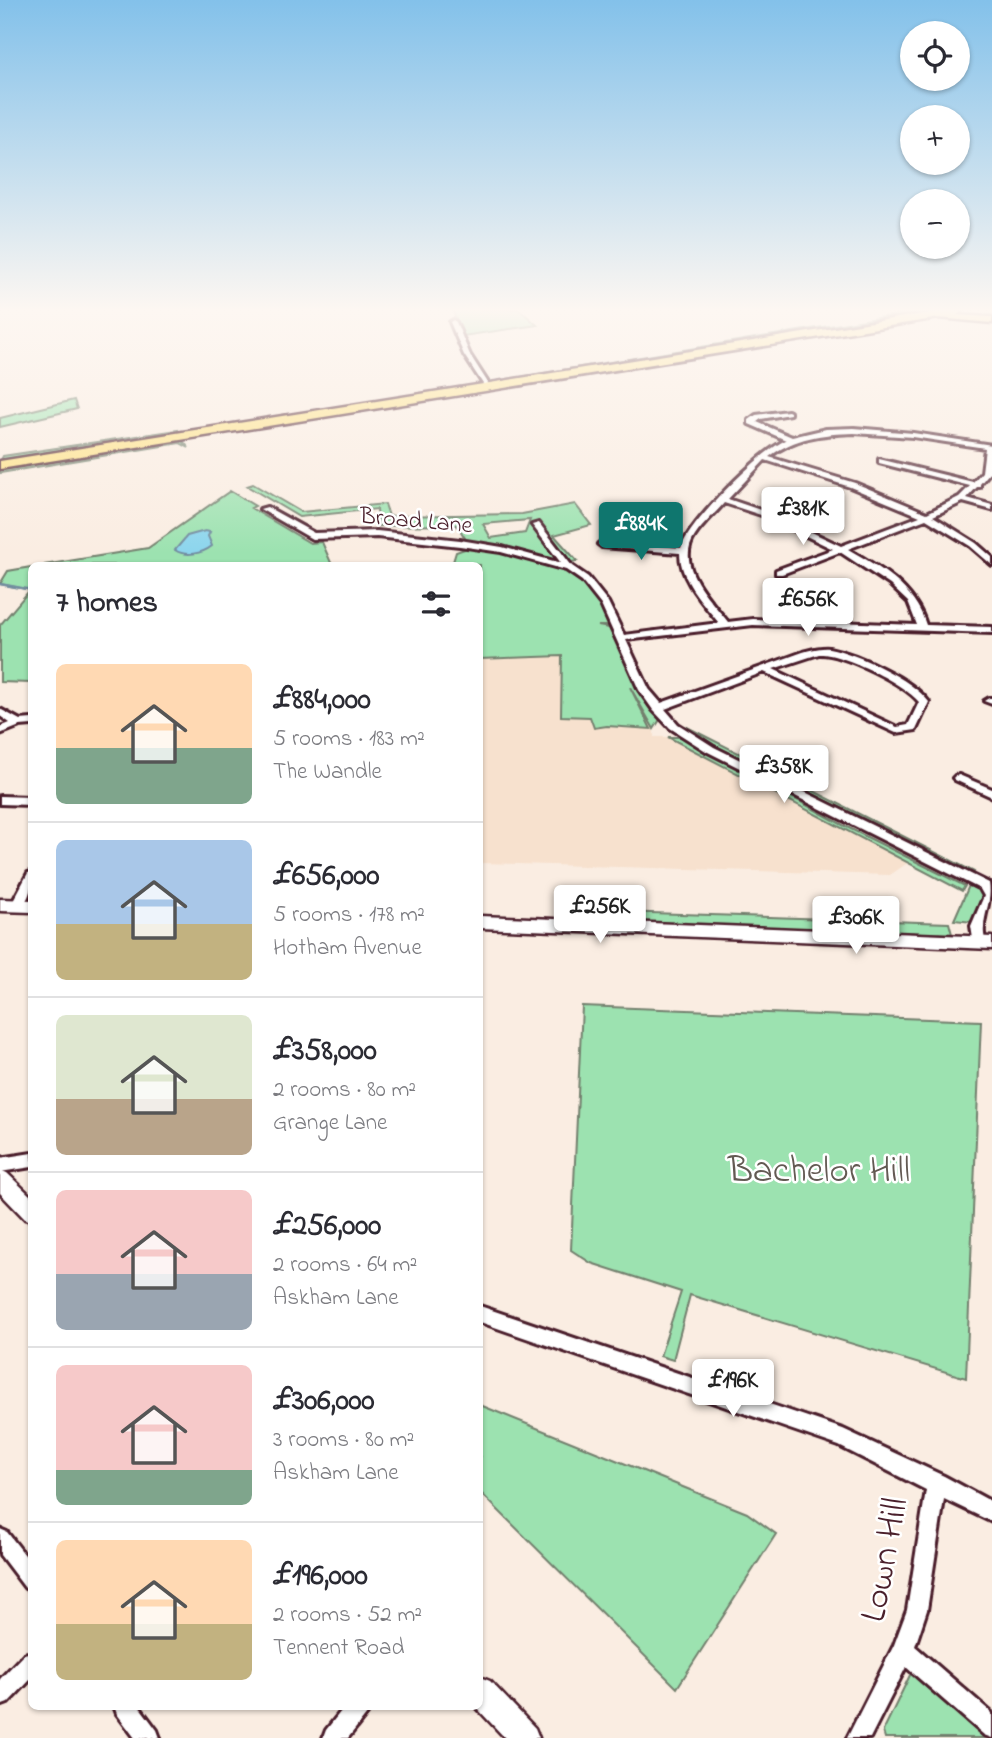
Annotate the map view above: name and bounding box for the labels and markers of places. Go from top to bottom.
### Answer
pin: £381K [754,488,852,547]
pin: £884K [592,503,690,562]
pin: £656K [759,578,857,638]
pin: £358K [735,746,833,805]
pin: £256K [551,886,649,945]
pin: £306K [807,897,905,956]
pin: £196K [684,1360,782,1419]

